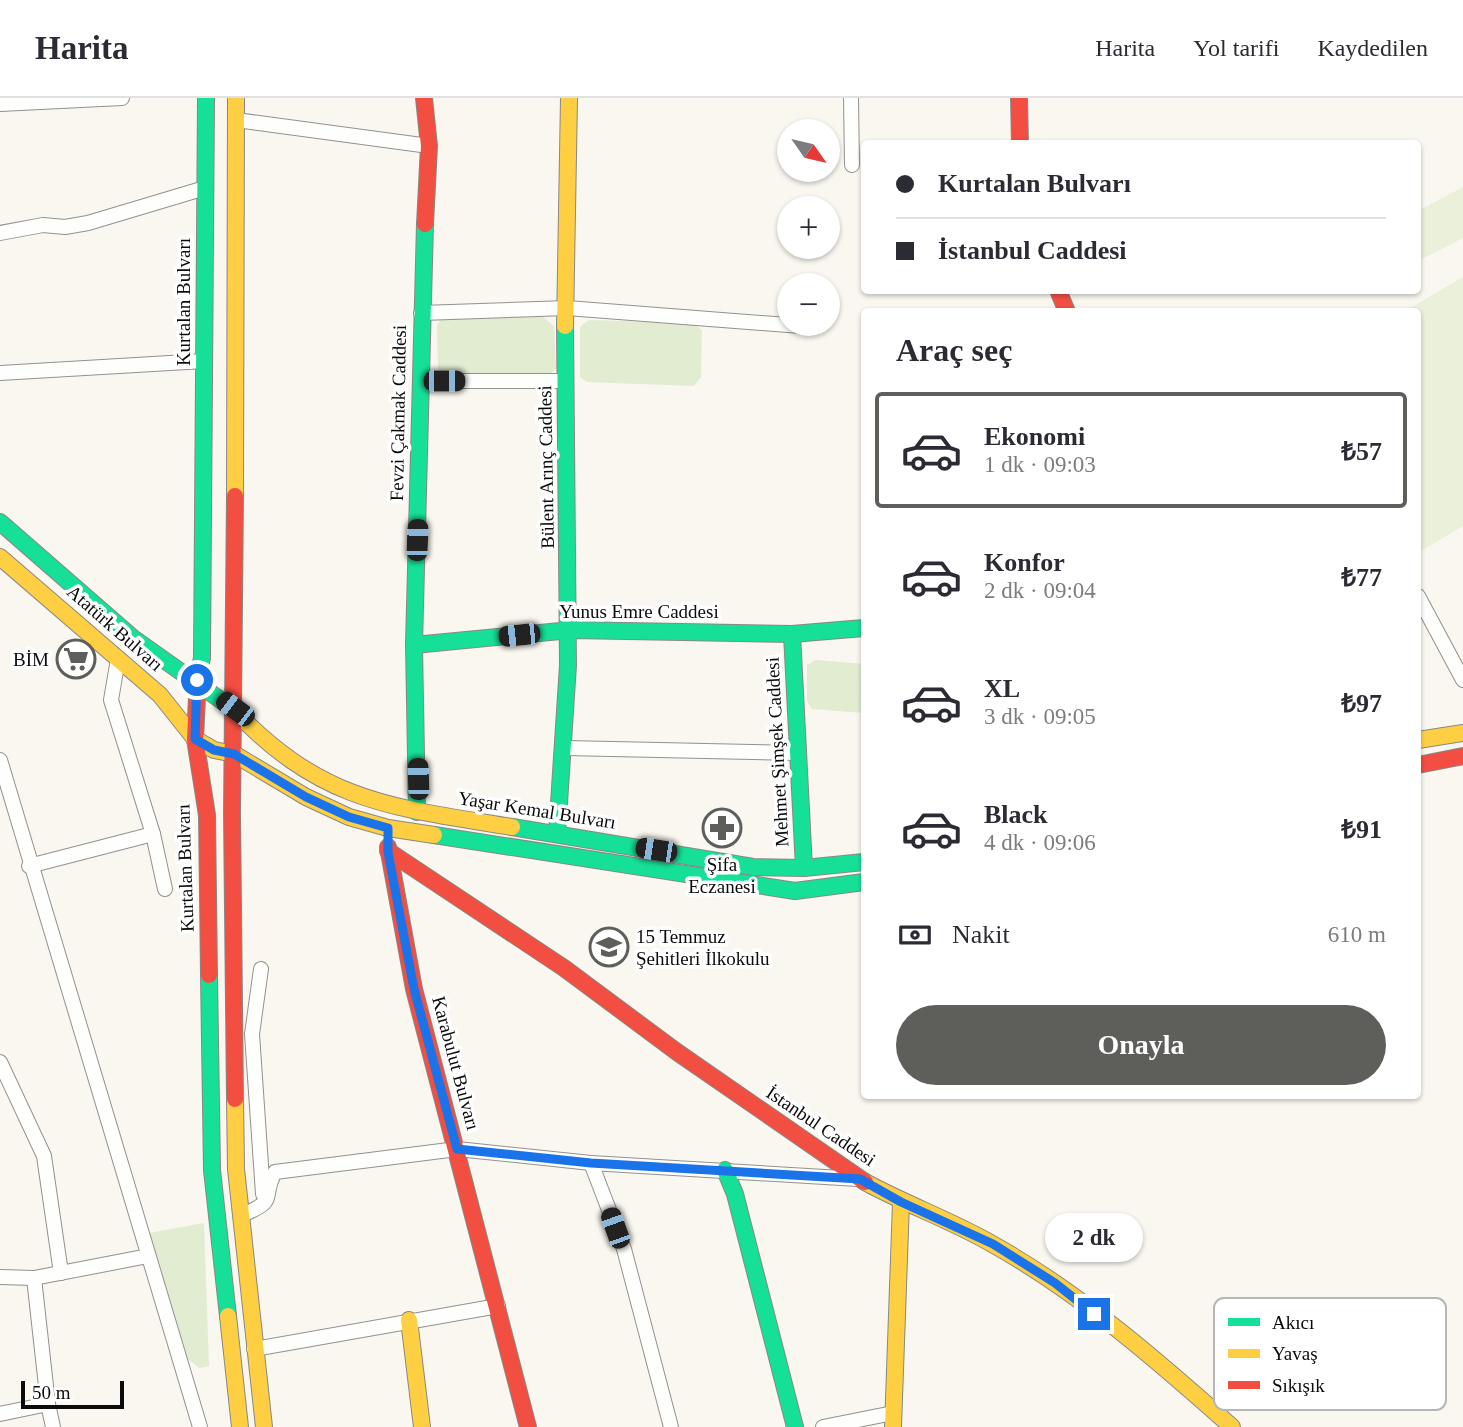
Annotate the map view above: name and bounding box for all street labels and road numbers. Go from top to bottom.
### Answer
street label: Kurtalan Bulvarı [173,238,194,366]
street label: Fevzi Çakmak Caddesi [386,325,410,501]
street label: Bülent Arınç Caddesi [534,385,558,549]
street label: Atatürk Bulvarı [63,581,167,675]
street label: Yunus Emre Caddesi [559,601,719,622]
street label: Mehmet Şimşek Caddesi [762,657,792,847]
street label: Yaşar Kemal Bulvarı [457,787,617,833]
street label: Kurtalan Bulvarı [172,804,198,932]
street label: Karabulut Bulvarı [428,994,484,1132]
street label: İstanbul Caddesi [762,1082,880,1170]

